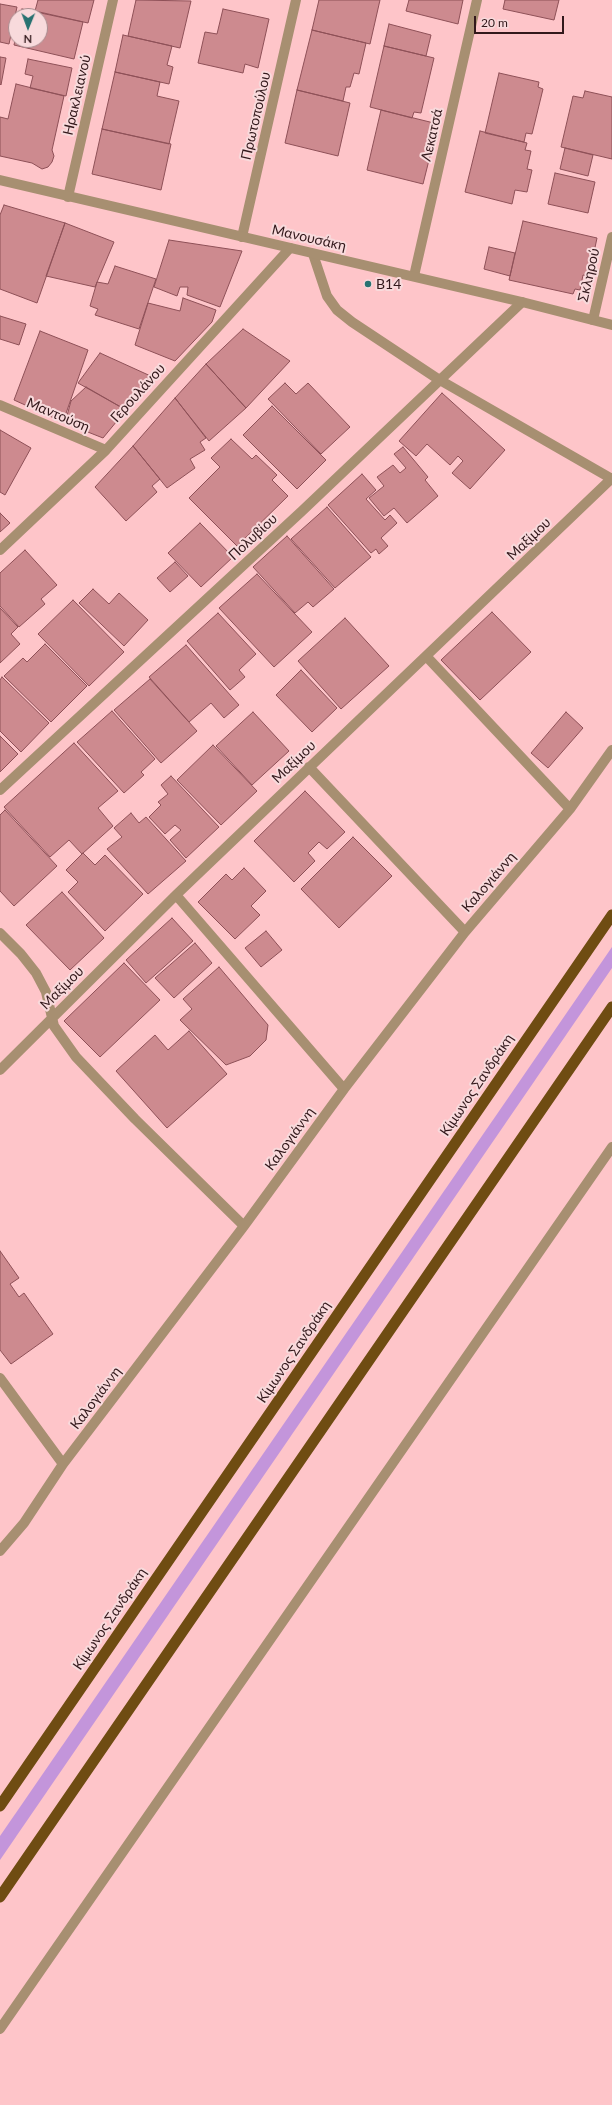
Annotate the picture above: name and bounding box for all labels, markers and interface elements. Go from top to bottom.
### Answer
north arrow [8,8,48,48]
scale bar [476,8,566,34]
text: 20 m [481,15,508,30]
text: N [23,33,32,46]
street label: Ηρακλειανού [60,53,94,137]
street label: Πρωτοπούλου [238,70,274,162]
street label: Λεκατσά [418,107,446,163]
street label: Μανουσάκη [270,221,348,255]
street label: Σκληρού [575,246,603,304]
place label: Β14 [376,276,401,292]
marker: Β14 [363,279,373,289]
street label: Γερουλάνου [107,360,169,426]
street label: Μαντούση [24,394,92,436]
street label: Πολυβίου [225,510,281,564]
street label: Μαξίμου [504,514,554,564]
street label: Μαξίμου [269,737,319,787]
street label: Καλογιάννη [458,849,520,915]
street label: Μαξίμου [37,963,87,1013]
street label: Κίμωνος Σανδράκη [437,1031,517,1139]
street label: Καλογιάννη [261,1104,319,1174]
street label: Κίμωνος Σανδράκη [254,1298,334,1406]
street label: Καλογιάννη [67,1363,125,1433]
street label: Κίμωνος Σανδράκη [70,1565,150,1673]

